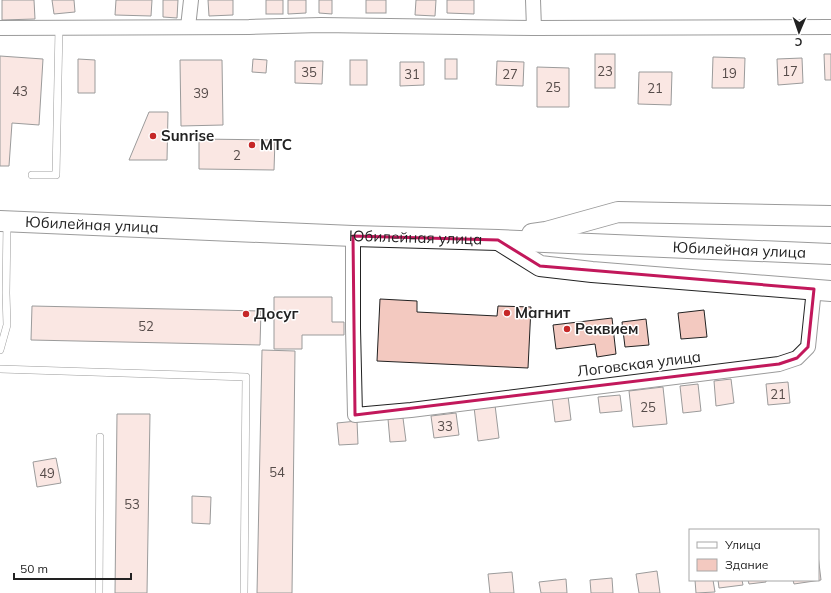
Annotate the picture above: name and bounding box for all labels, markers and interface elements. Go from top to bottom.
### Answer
north arrow [779,12,819,52]
text: С [794,35,803,49]
house number: 23 [597,63,613,79]
house number: 17 [782,63,798,79]
house number: 35 [301,64,317,80]
house number: 19 [721,65,737,81]
house number: 31 [404,66,420,82]
house number: 27 [502,66,518,82]
house number: 25 [545,79,561,95]
house number: 21 [647,80,663,96]
house number: 43 [12,83,28,99]
house number: 39 [193,85,209,101]
place label: Sunrise [161,126,214,145]
marker: Sunrise [148,131,158,141]
place label: МТС [260,135,292,154]
marker: МТС [247,140,257,150]
house number: 2 [233,147,241,163]
street label: Юбилейная улица [25,212,159,237]
street label: Юбилейная улица [349,226,483,249]
street label: Юбилейная улица [672,237,806,262]
place label: Магнит [515,303,571,322]
place label: Досуг [254,304,299,323]
marker: Магнит [502,308,512,318]
marker: Досуг [241,309,251,319]
house number: 52 [138,318,154,334]
place label: Реквием [575,319,639,338]
marker: Реквием [562,324,572,334]
street label: Логовская улица [576,346,702,381]
house number: 21 [770,386,786,402]
house number: 25 [640,399,656,415]
house number: 33 [437,418,453,434]
house number: 54 [269,464,285,480]
house number: 49 [39,465,55,481]
house number: 53 [124,496,140,512]
legend [689,529,819,581]
text: Улица [724,537,761,552]
scale bar [14,555,131,581]
text: Здание [725,557,769,572]
text: 50 m [20,561,48,576]

